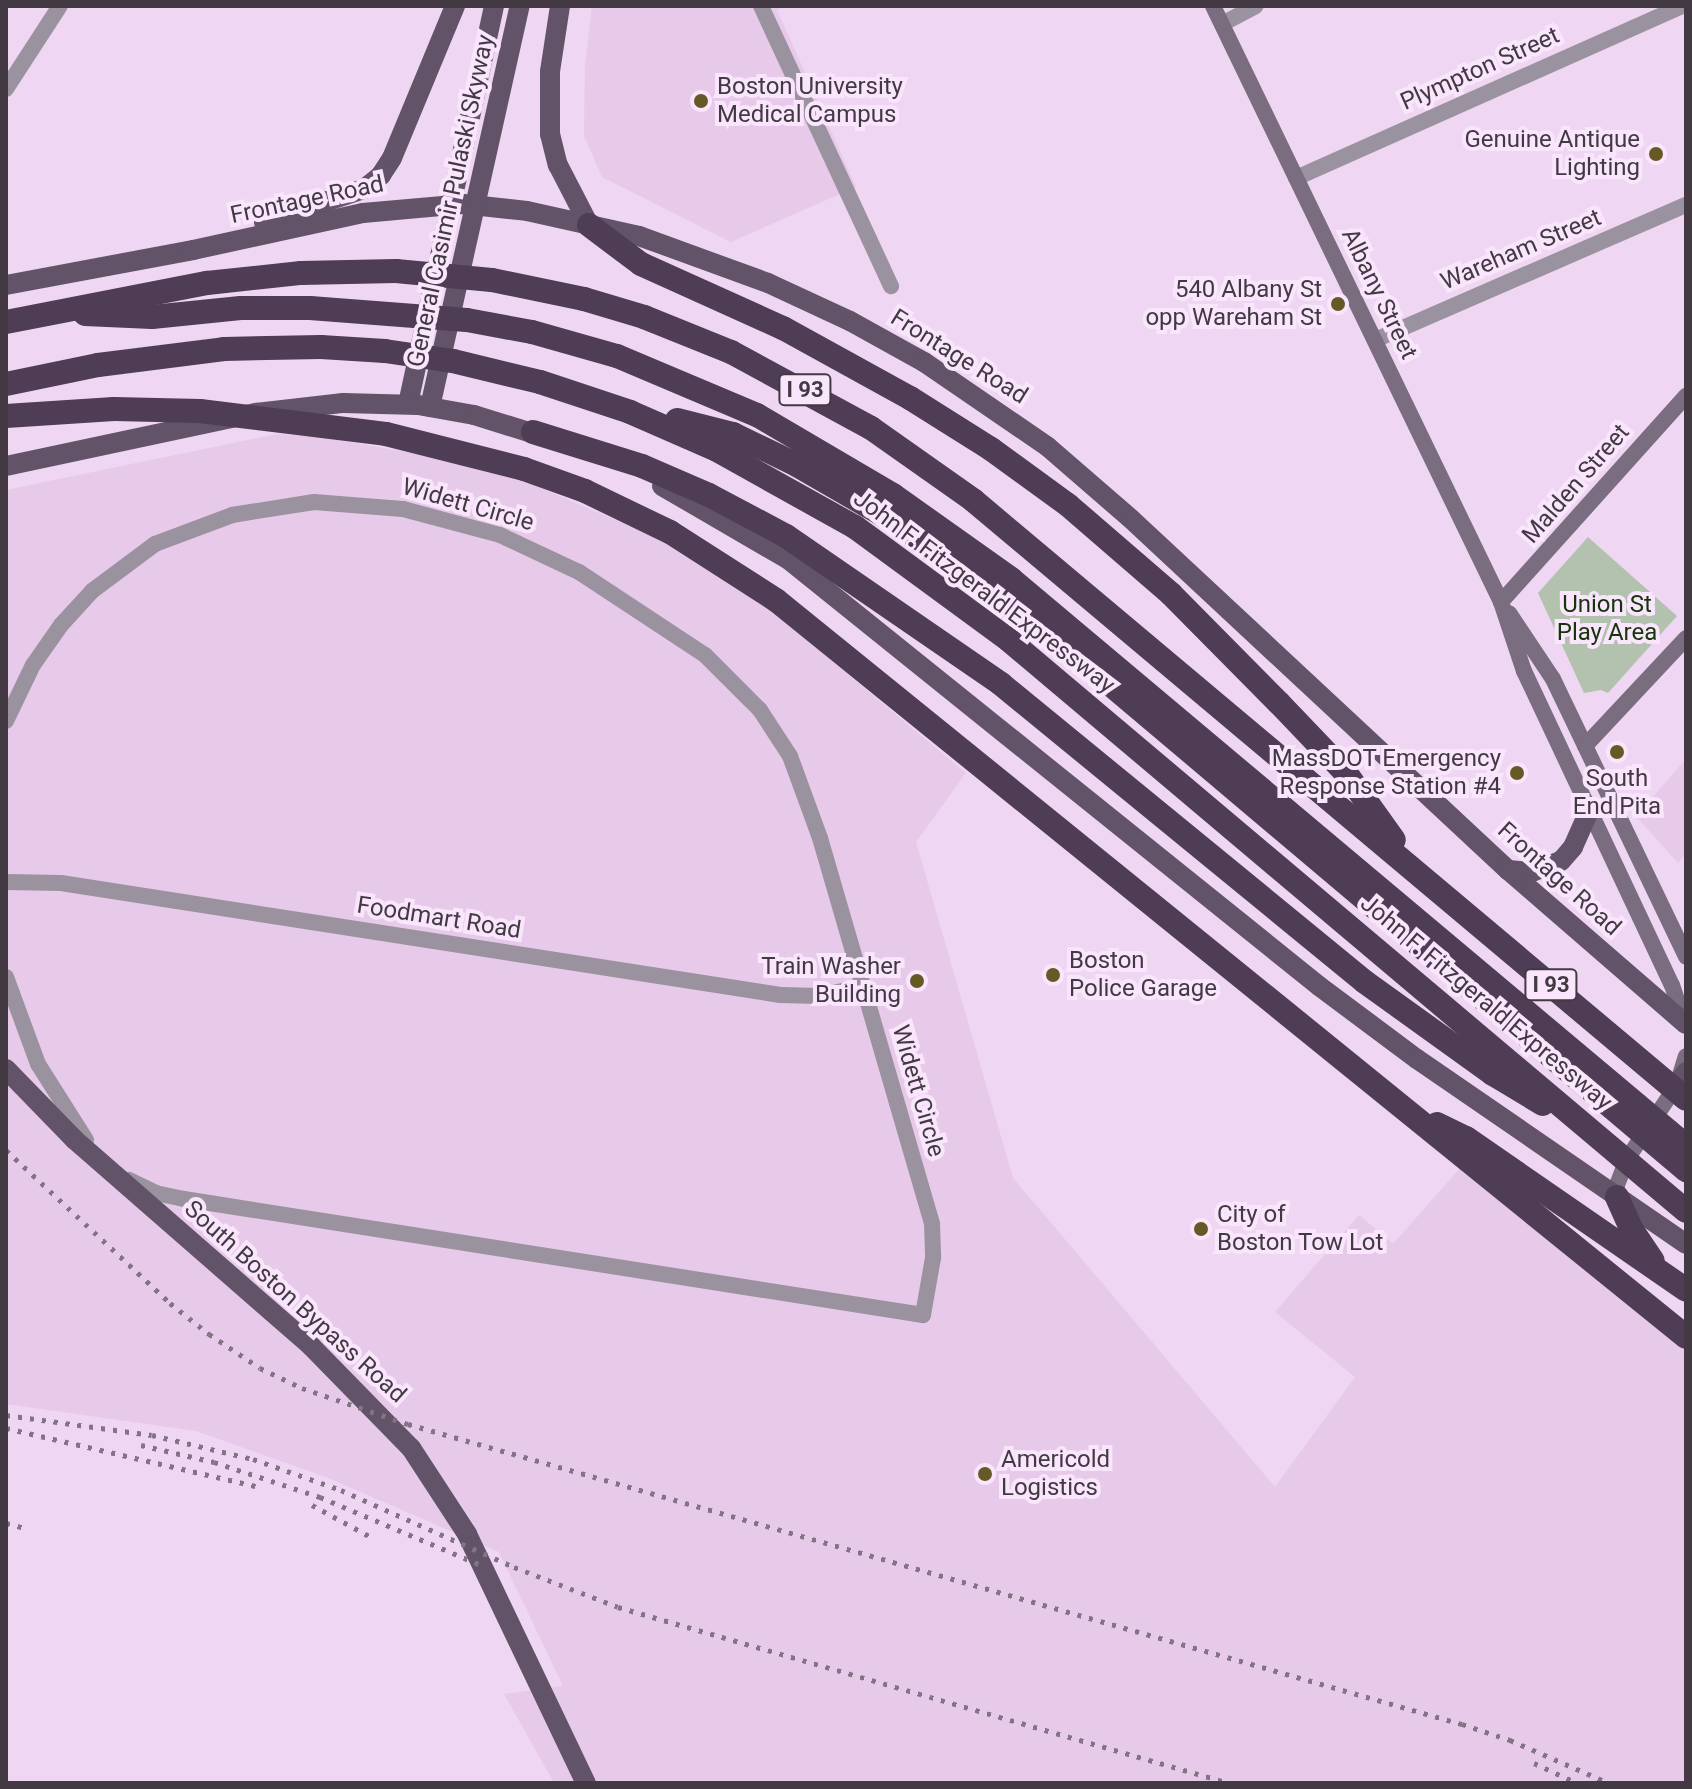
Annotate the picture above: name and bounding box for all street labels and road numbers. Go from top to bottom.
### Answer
street label: Plympton Street [1396,21,1564,117]
street label: General Casimir Pulaski Skyway [402,32,500,370]
street label: Frontage Road [228,170,386,230]
street label: Wareham Street [1437,203,1605,297]
street label: Albany Street [1335,224,1423,364]
street label: Frontage Road [885,303,1033,411]
road number: I 93 [777,372,833,408]
street label: Malden Street [1516,418,1636,550]
street label: Widett Circle [399,472,537,538]
street label: John F. Fitzgerald Expressway [848,484,1120,700]
street label: Frontage Road [1491,816,1627,942]
street label: John F. Fitzgerald Expressway [1354,889,1618,1117]
street label: Foodmart Road [355,891,523,945]
road number: I 93 [1523,967,1579,1003]
street label: Widett Circle [885,1022,951,1160]
street label: South Boston Bypass Road [178,1195,412,1409]

